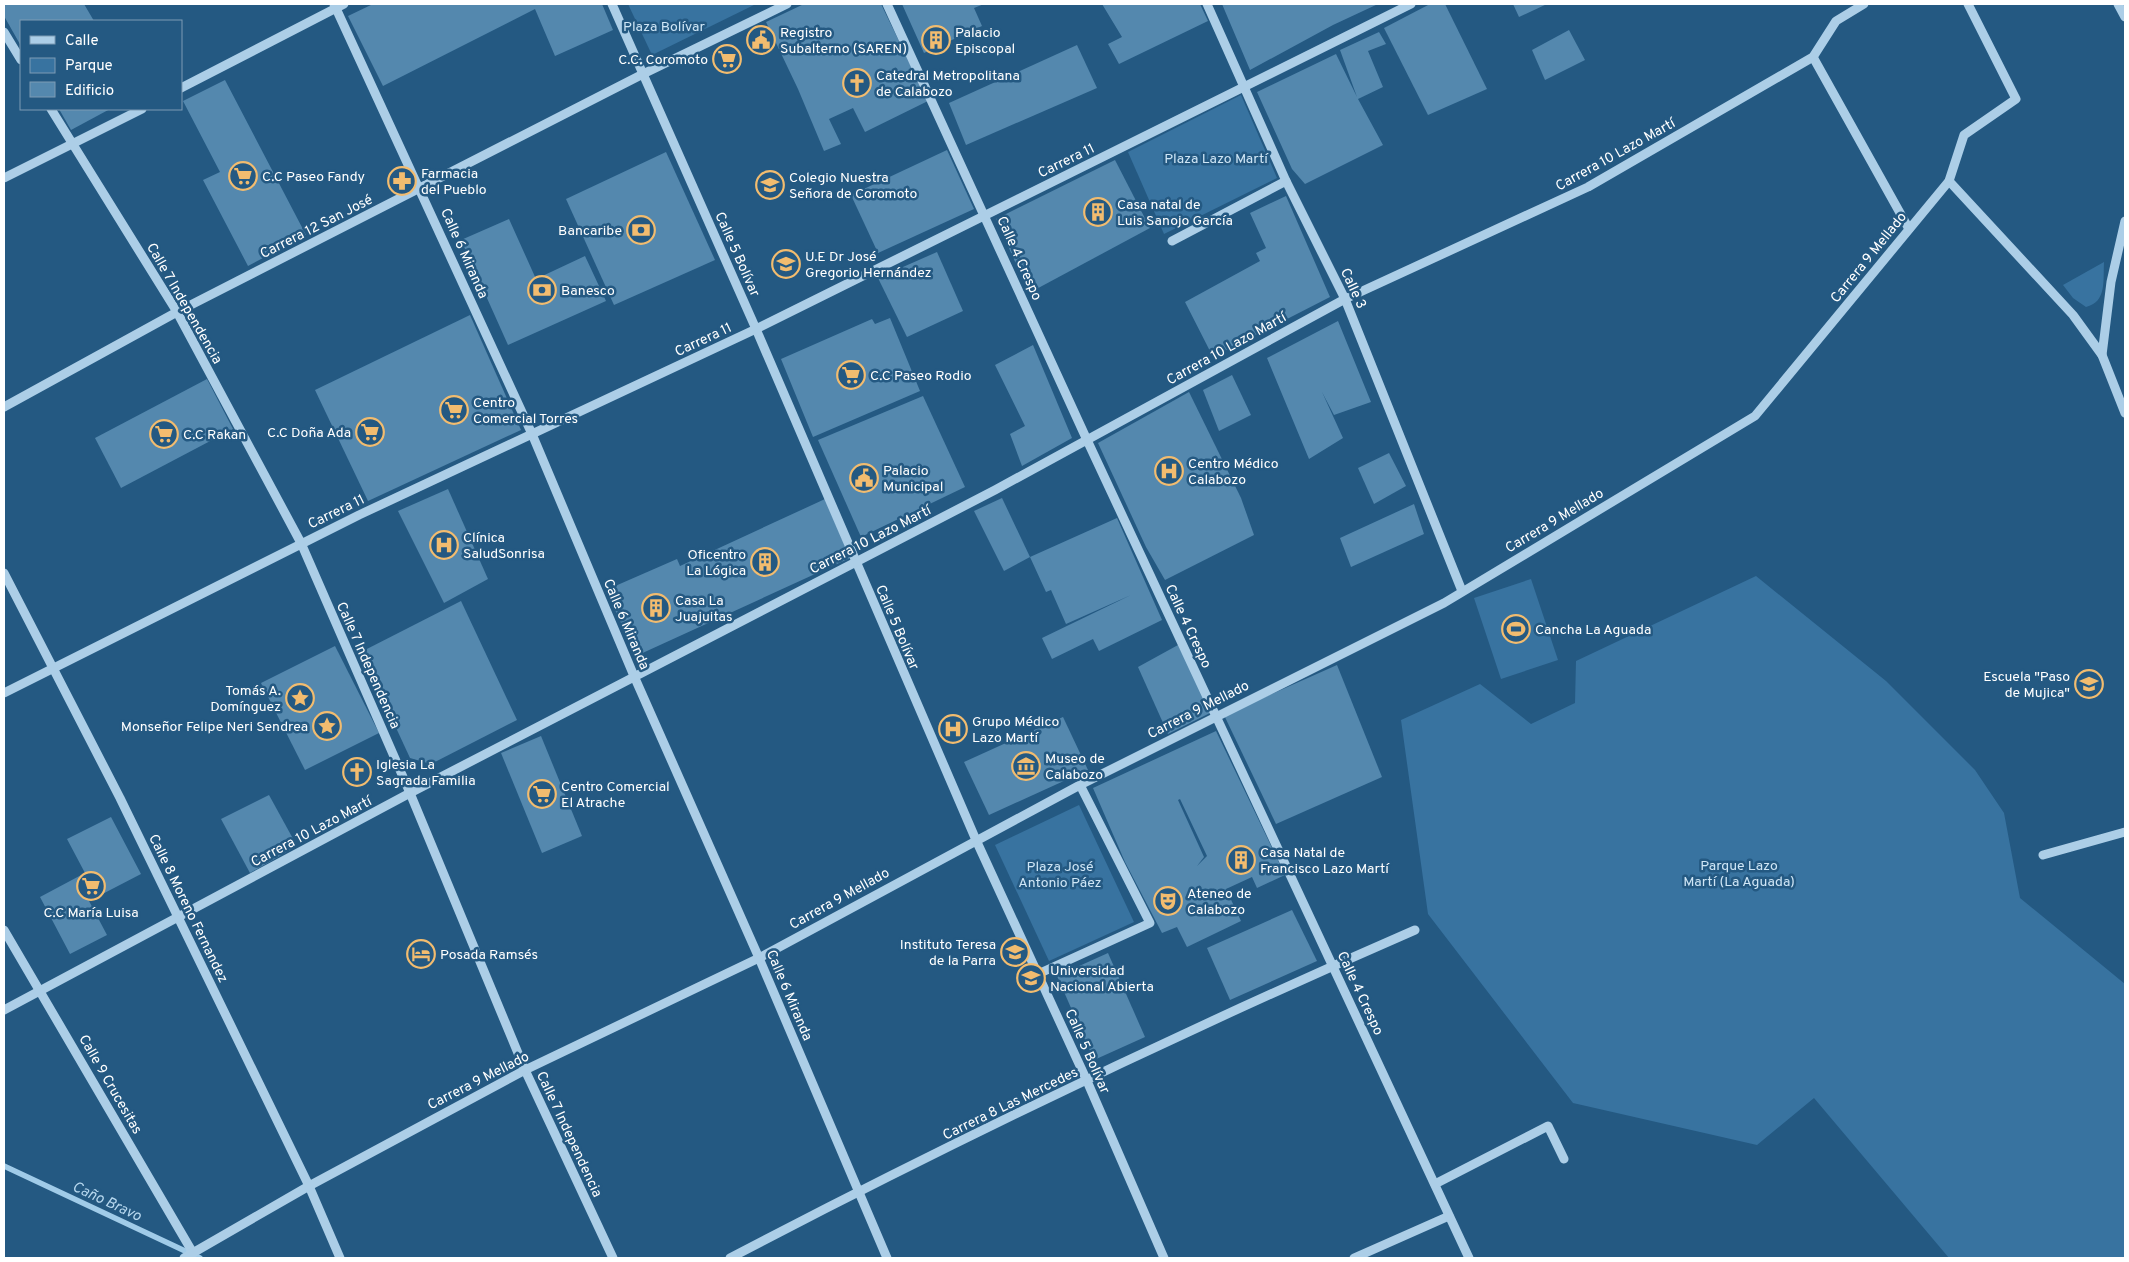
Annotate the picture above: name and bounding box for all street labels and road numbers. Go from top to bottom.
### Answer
street label: Carrera 10 Lazo Martí [1553,115,1680,195]
street label: Carrera 11 [1036,140,1098,182]
street label: Carrera 12 San José [258,192,376,263]
street label: Calle 6 Miranda [436,206,491,301]
street label: Carrera 9 Mellado [1827,209,1911,307]
street label: Calle 5 Bolívar [710,210,763,300]
street label: Calle 4 Crespo [992,214,1045,304]
street label: Calle 7 Independencia [142,240,225,367]
street label: Calle 3 [1336,266,1369,312]
street label: Carrera 10 Lazo Martí [1164,309,1291,389]
street label: Carrera 11 [672,320,735,361]
street label: Carrera 9 Mellado [1503,485,1607,557]
street label: Carrera 11 [306,491,368,533]
street label: Carrera 10 Lazo Martí [807,502,936,578]
street label: Calle 6 Miranda [599,577,652,673]
street label: Calle 5 Bolívar [871,582,922,673]
street label: Calle 4 Crespo [1161,582,1215,671]
street label: Calle 7 Independencia [332,600,403,732]
street label: Carrera 9 Mellado [1145,677,1252,743]
street label: Carrera 10 Lazo Martí [248,793,376,871]
street label: Calle 8 Moreno Fernandez [144,832,231,986]
street label: Carrera 9 Mellado [787,865,893,934]
street label: Calle 6 Miranda [762,948,815,1044]
street label: Calle 4 Crespo [1333,949,1387,1038]
street label: Calle 5 Bolívar [1060,1007,1113,1097]
street label: Calle 9 Crucesitas [74,1032,145,1138]
street label: Carrera 9 Mellado [425,1048,532,1114]
street label: Carrera 8 Las Mercedes [940,1064,1081,1144]
street label: Calle 7 Independencia [532,1069,605,1200]

